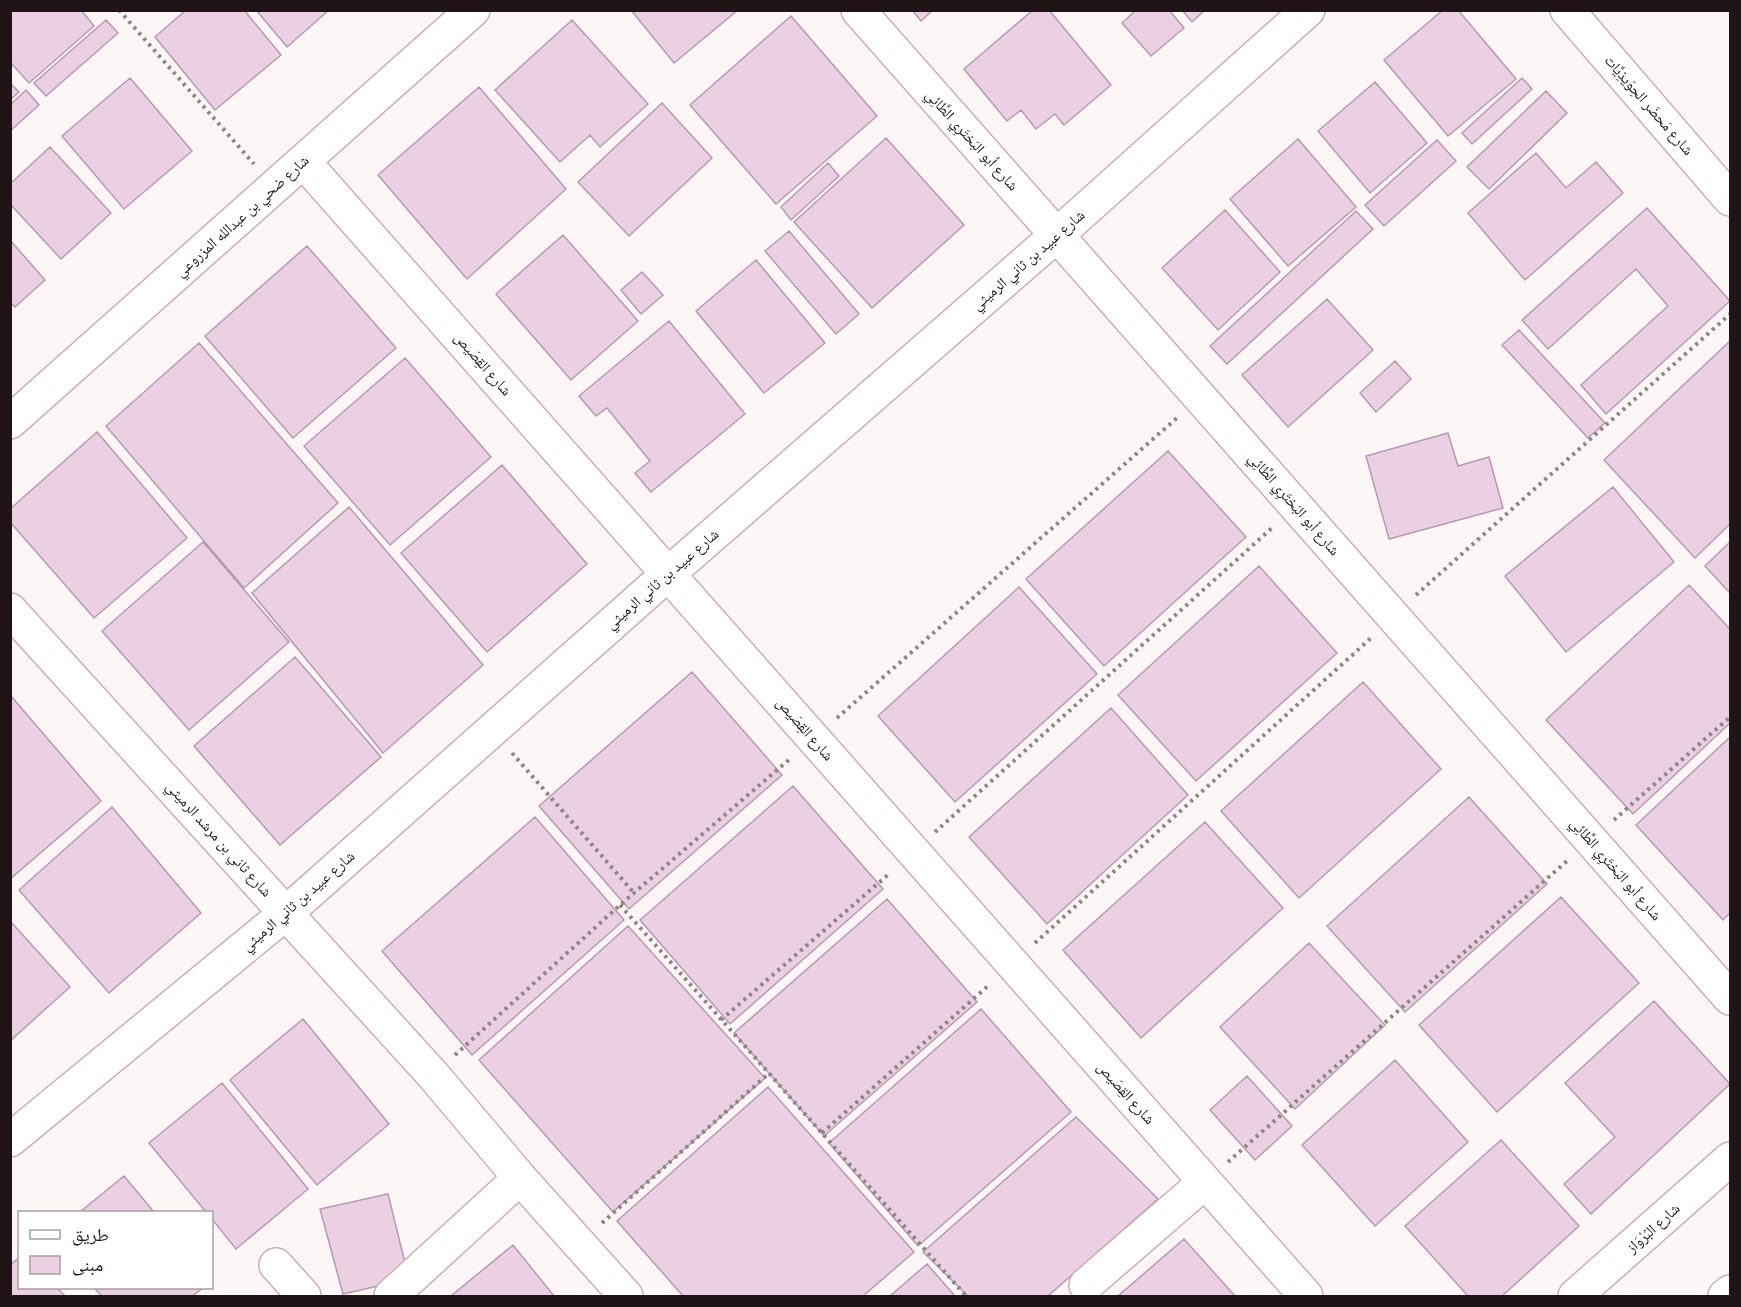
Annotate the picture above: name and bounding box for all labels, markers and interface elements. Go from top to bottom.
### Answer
street label: شارع مَحضَر الحِوَيذِيَّات [1600,51,1698,159]
street label: شارع أبو البَختَرِي الطَّائِي [920,85,1023,196]
street label: شارع ضحي بن عبدالله المزروعي [171,150,315,283]
street label: شارع عبيد بن ثاني الرميثي [967,205,1090,316]
street label: شارع القِصَيص [450,328,516,400]
street label: شارع أبو البَختَرِي الطَّائِي [1242,448,1344,561]
street label: شارع عبيد بن ثاني الرميثي [601,524,724,635]
street label: شارع القِصَيص [772,693,838,765]
street label: شارع ثاني بن مرشد الرميثي [160,777,277,903]
street label: شارع أبو البَختَرِي الطَّائِي [1564,813,1666,926]
street label: شارع عبيد بن ثاني الرميثي [237,846,360,957]
street label: شارع القِصَيص [1092,1057,1160,1129]
street label: شارع البُرْوَاز [1621,1199,1684,1258]
legend [18,1211,213,1289]
text: طريق [72,1223,109,1246]
text: مبنى [72,1253,103,1276]

